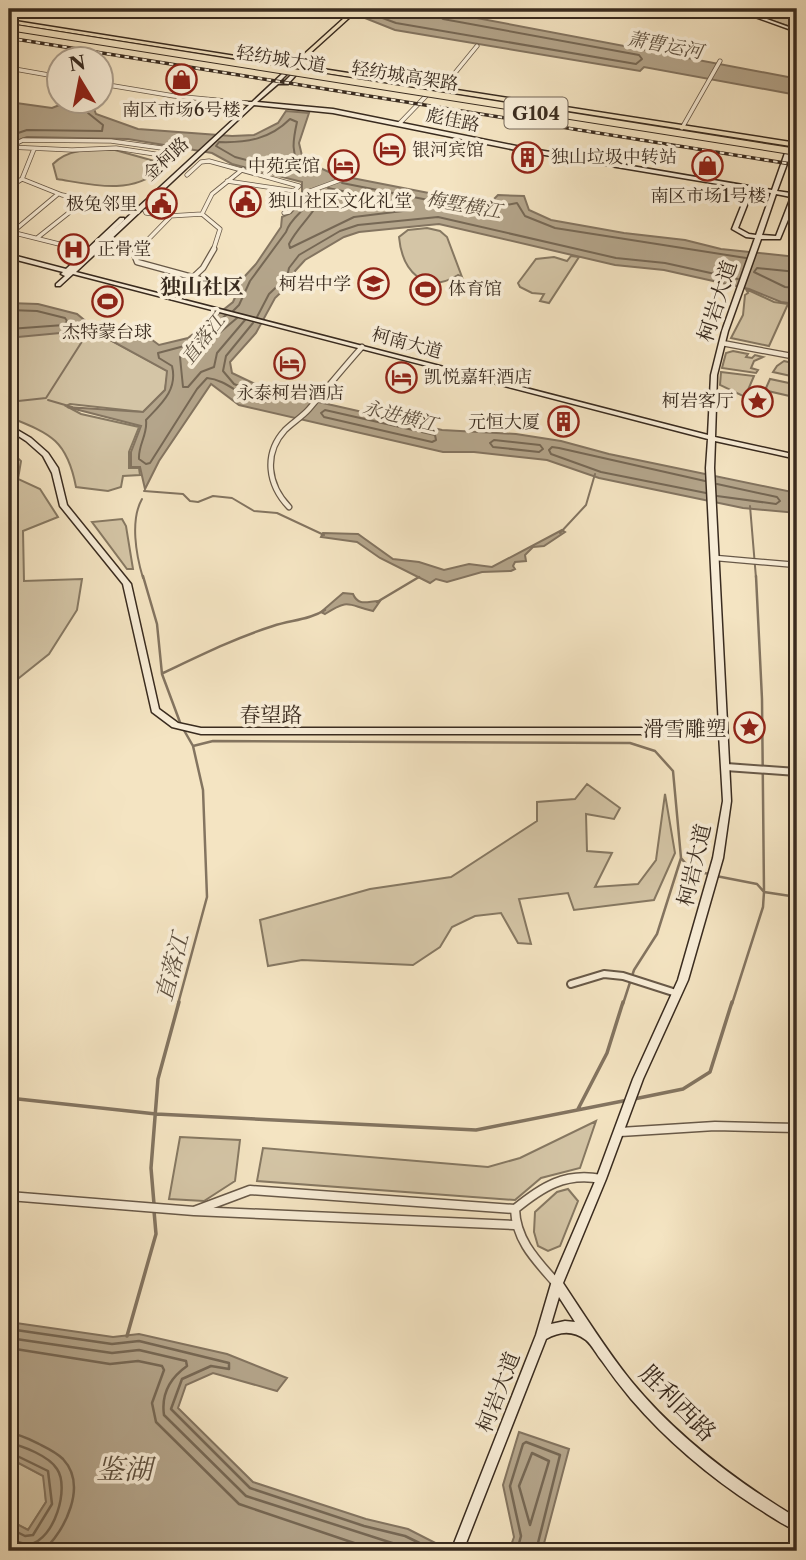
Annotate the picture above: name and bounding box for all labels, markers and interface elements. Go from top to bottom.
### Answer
water label: 萧曹运河 [625,26,707,64]
street label: 轻纺城大道 [235,41,327,77]
north arrow [46,46,116,116]
text: N [67,51,87,77]
street label: 轻纺城高架路 [350,57,460,95]
shop icon: 南区市场6号楼 [164,62,198,96]
road number: G104 [504,97,568,128]
place label: 南区市场6号楼 [122,99,240,121]
street label: 彪佳路 [424,104,482,136]
street label: 金柯路 [139,133,193,185]
hotel icon: 银河宾馆 [372,133,406,167]
place label: 银河宾馆 [412,139,484,161]
building icon: 独山垃圾中转站 [511,140,545,174]
place label: 独山垃圾中转站 [551,146,677,168]
shop icon: 南区市场1号楼 [691,148,725,182]
hotel icon: 中苑宾馆 [326,149,360,183]
place label: 中苑宾馆 [248,155,320,177]
public building icon: 独山社区文化礼堂 [228,184,262,218]
place label: 南区市场1号楼 [650,185,766,207]
public building icon: 极兔邻里 [144,187,178,221]
water label: 梅墅横江 [425,187,506,223]
place label: 独山社区文化礼堂 [268,190,412,212]
place label: 极兔邻里 [66,193,138,215]
hospital icon: 正骨堂 [57,232,91,266]
place label: 正骨堂 [97,238,151,260]
street label: 柯岩大道 [692,257,742,345]
school or university icon: 柯岩中学 [357,267,391,301]
sports icon: 体育馆 [408,272,442,306]
place label: 柯岩中学 [279,273,351,295]
district label: 独山社区 [160,274,244,299]
place label: 体育馆 [448,278,502,300]
sports icon: 杰特蒙台球 [90,285,124,319]
water label: 直落江 [176,307,231,369]
place label: 杰特蒙台球 [62,321,152,343]
street label: 柯南大道 [369,323,445,363]
hotel icon: 永泰柯岩酒店 [273,346,307,380]
hotel icon: 凯悦嘉轩酒店 [384,360,418,394]
place label: 凯悦嘉轩酒店 [424,366,532,388]
place label: 永泰柯岩酒店 [236,382,344,404]
place icon: 柯岩客厅 [740,384,774,418]
place label: 柯岩客厅 [662,390,734,412]
water label: 永进横江 [360,396,443,437]
building icon: 元恒大厦 [546,405,580,439]
place label: 元恒大厦 [468,411,540,433]
street label: 春望路 [240,702,303,727]
place icon: 滑雪雕塑 [733,711,767,745]
place label: 滑雪雕塑 [643,716,727,741]
street label: 柯岩大道 [672,821,716,909]
water label: 直落江 [150,927,195,1004]
street label: 柯岩大道 [471,1348,525,1436]
street label: 胜利西路 [634,1359,722,1447]
water label: 鉴湖 [96,1452,157,1486]

